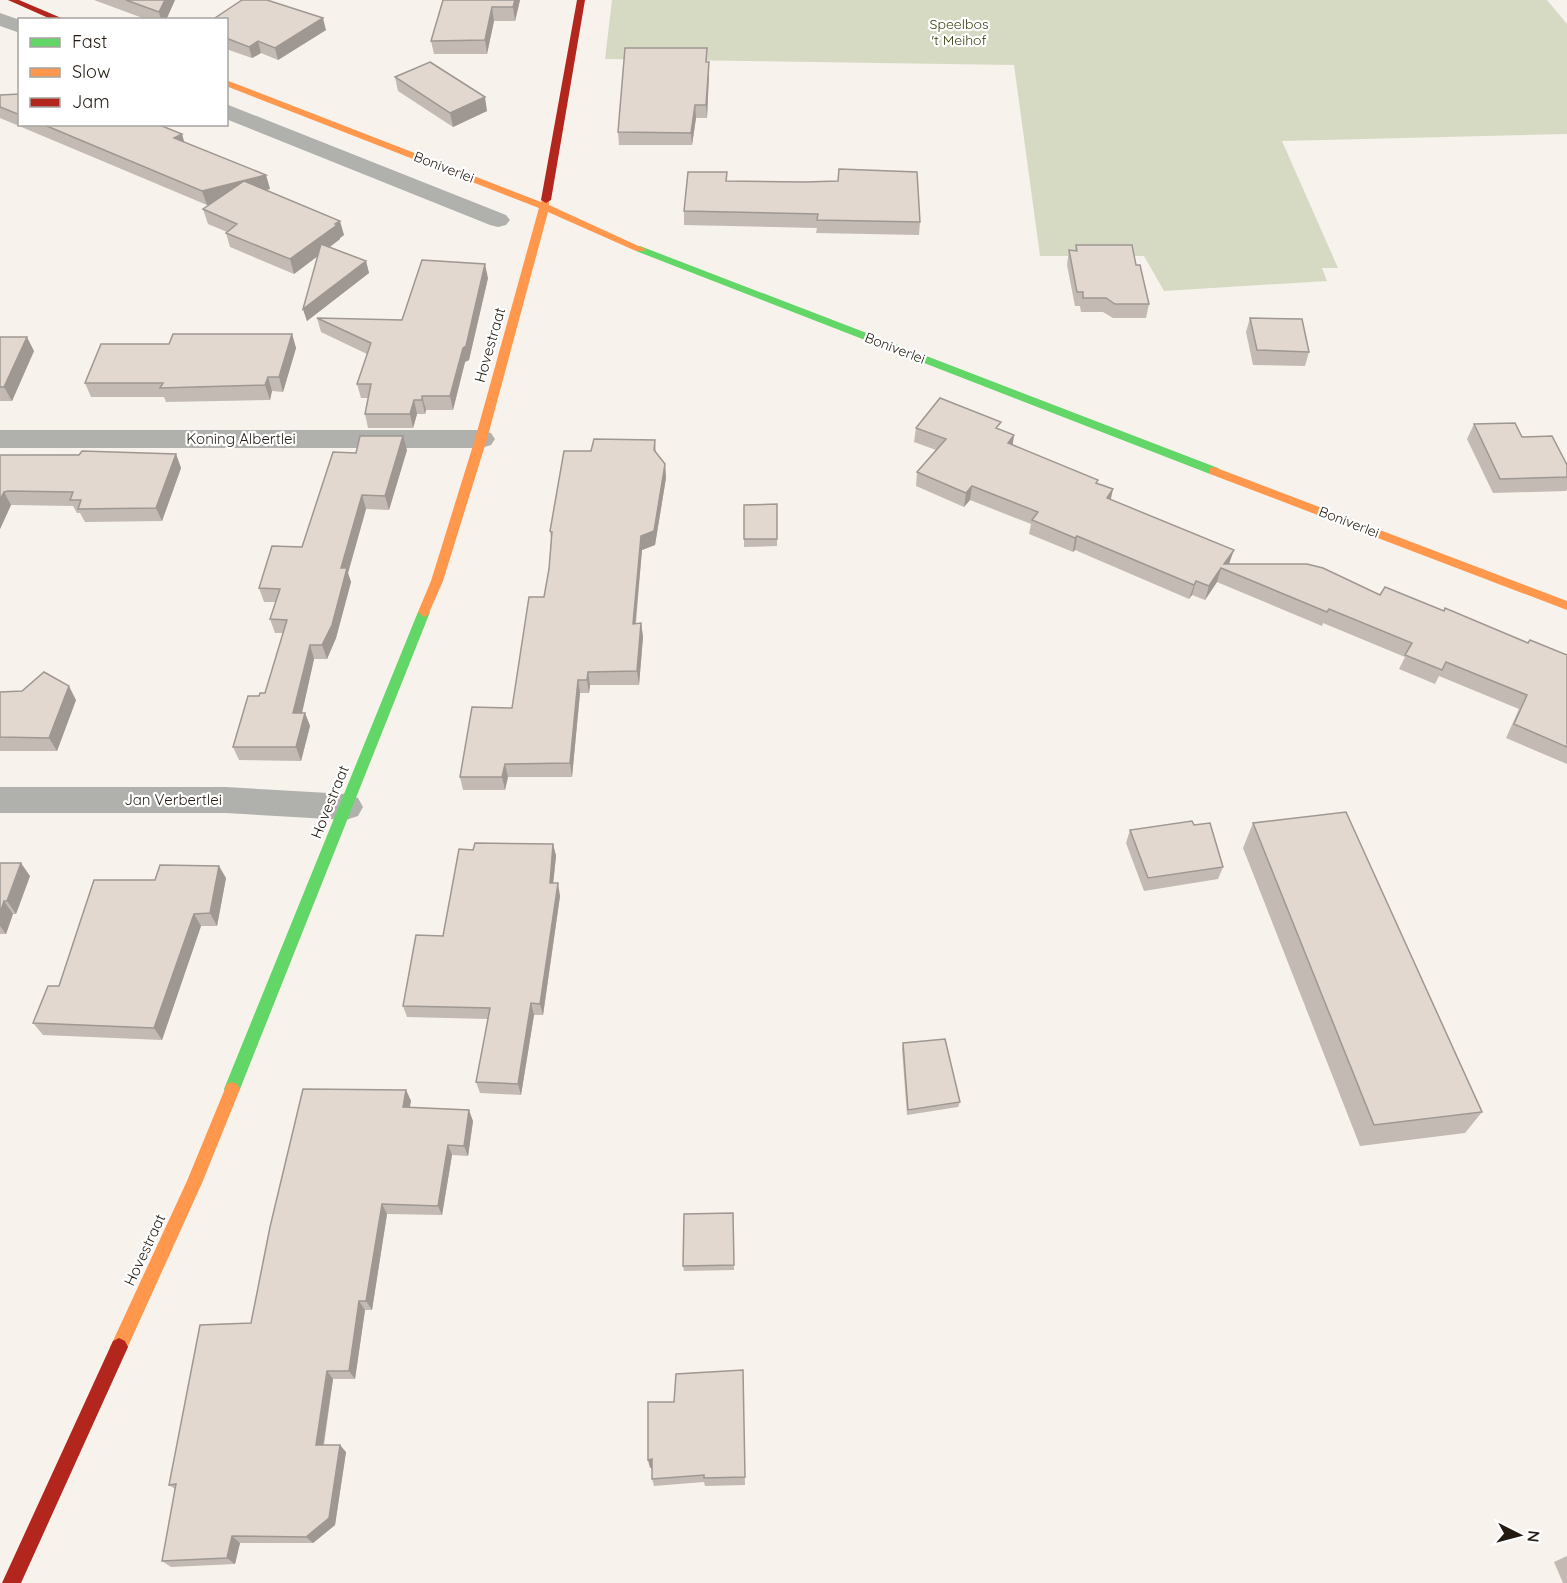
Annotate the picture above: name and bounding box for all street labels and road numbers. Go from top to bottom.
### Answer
street label: Boniverlei [411,147,477,187]
street label: Hovestraat [470,305,509,385]
street label: Boniverlei [862,328,928,368]
street label: Koning Albertlei [186,429,296,448]
street label: Boniverlei [1316,502,1382,542]
street label: Hovestraat [306,762,353,841]
street label: Jan Verbertlei [124,790,222,809]
street label: Hovestraat [120,1211,169,1289]

